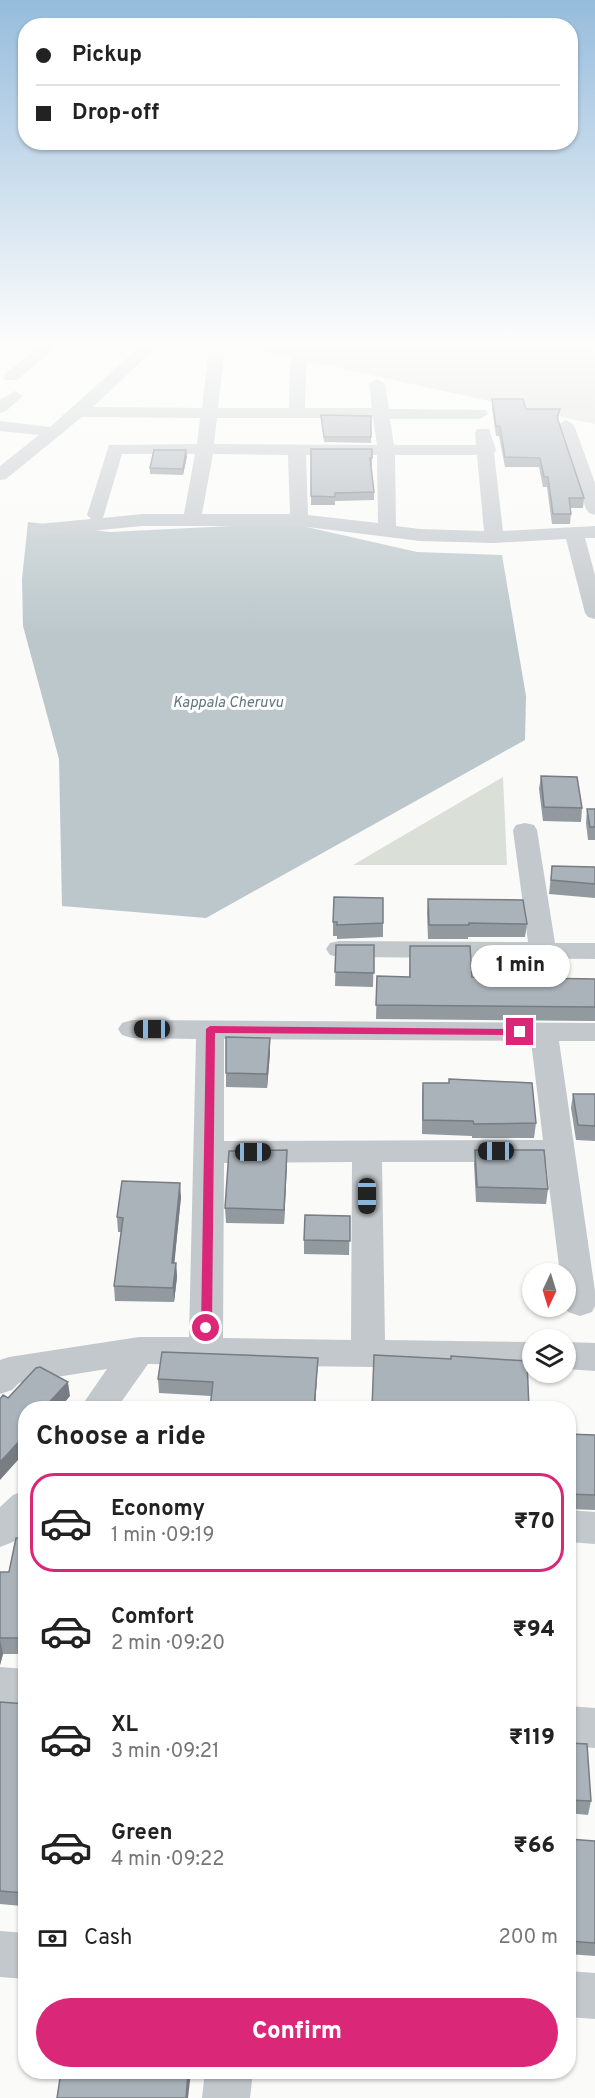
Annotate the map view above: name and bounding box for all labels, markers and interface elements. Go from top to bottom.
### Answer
text: Pickup [72,42,142,69]
text: Drop-off [72,100,159,127]
water label: Kappala Cheruvu [173,694,284,713]
callout: 1 min [470,945,570,987]
text: 1 min [496,953,545,979]
route end [506,1018,533,1045]
car [134,1020,170,1038]
car [478,1142,514,1160]
car [235,1143,271,1161]
car [358,1178,376,1214]
north arrow [522,1263,576,1317]
map controls [522,1263,576,1383]
route start [192,1314,219,1341]
button: layers [522,1329,576,1383]
text: Choose a ride [36,1420,206,1454]
icon: car [39,1496,93,1550]
text: Economy [111,1496,205,1523]
text: ₹70 [514,1509,555,1536]
text: 1 min · 09:19 [111,1523,215,1549]
icon: car [39,1604,93,1658]
text: Comfort [111,1604,194,1631]
text: ₹94 [512,1617,555,1644]
text: 2 min · 09:20 [111,1631,225,1657]
icon: car [39,1712,93,1766]
text: XL [111,1712,138,1739]
text: ₹119 [509,1725,555,1752]
text: 3 min · 09:21 [111,1739,219,1765]
icon: car [39,1820,93,1874]
text: Green [111,1820,173,1847]
text: ₹66 [513,1833,555,1860]
text: 4 min · 09:22 [111,1847,225,1873]
icon: cash [36,1922,69,1955]
text: Cash [84,1925,133,1952]
text: 200 m [499,1925,558,1951]
button: Confirm [36,1998,558,2067]

